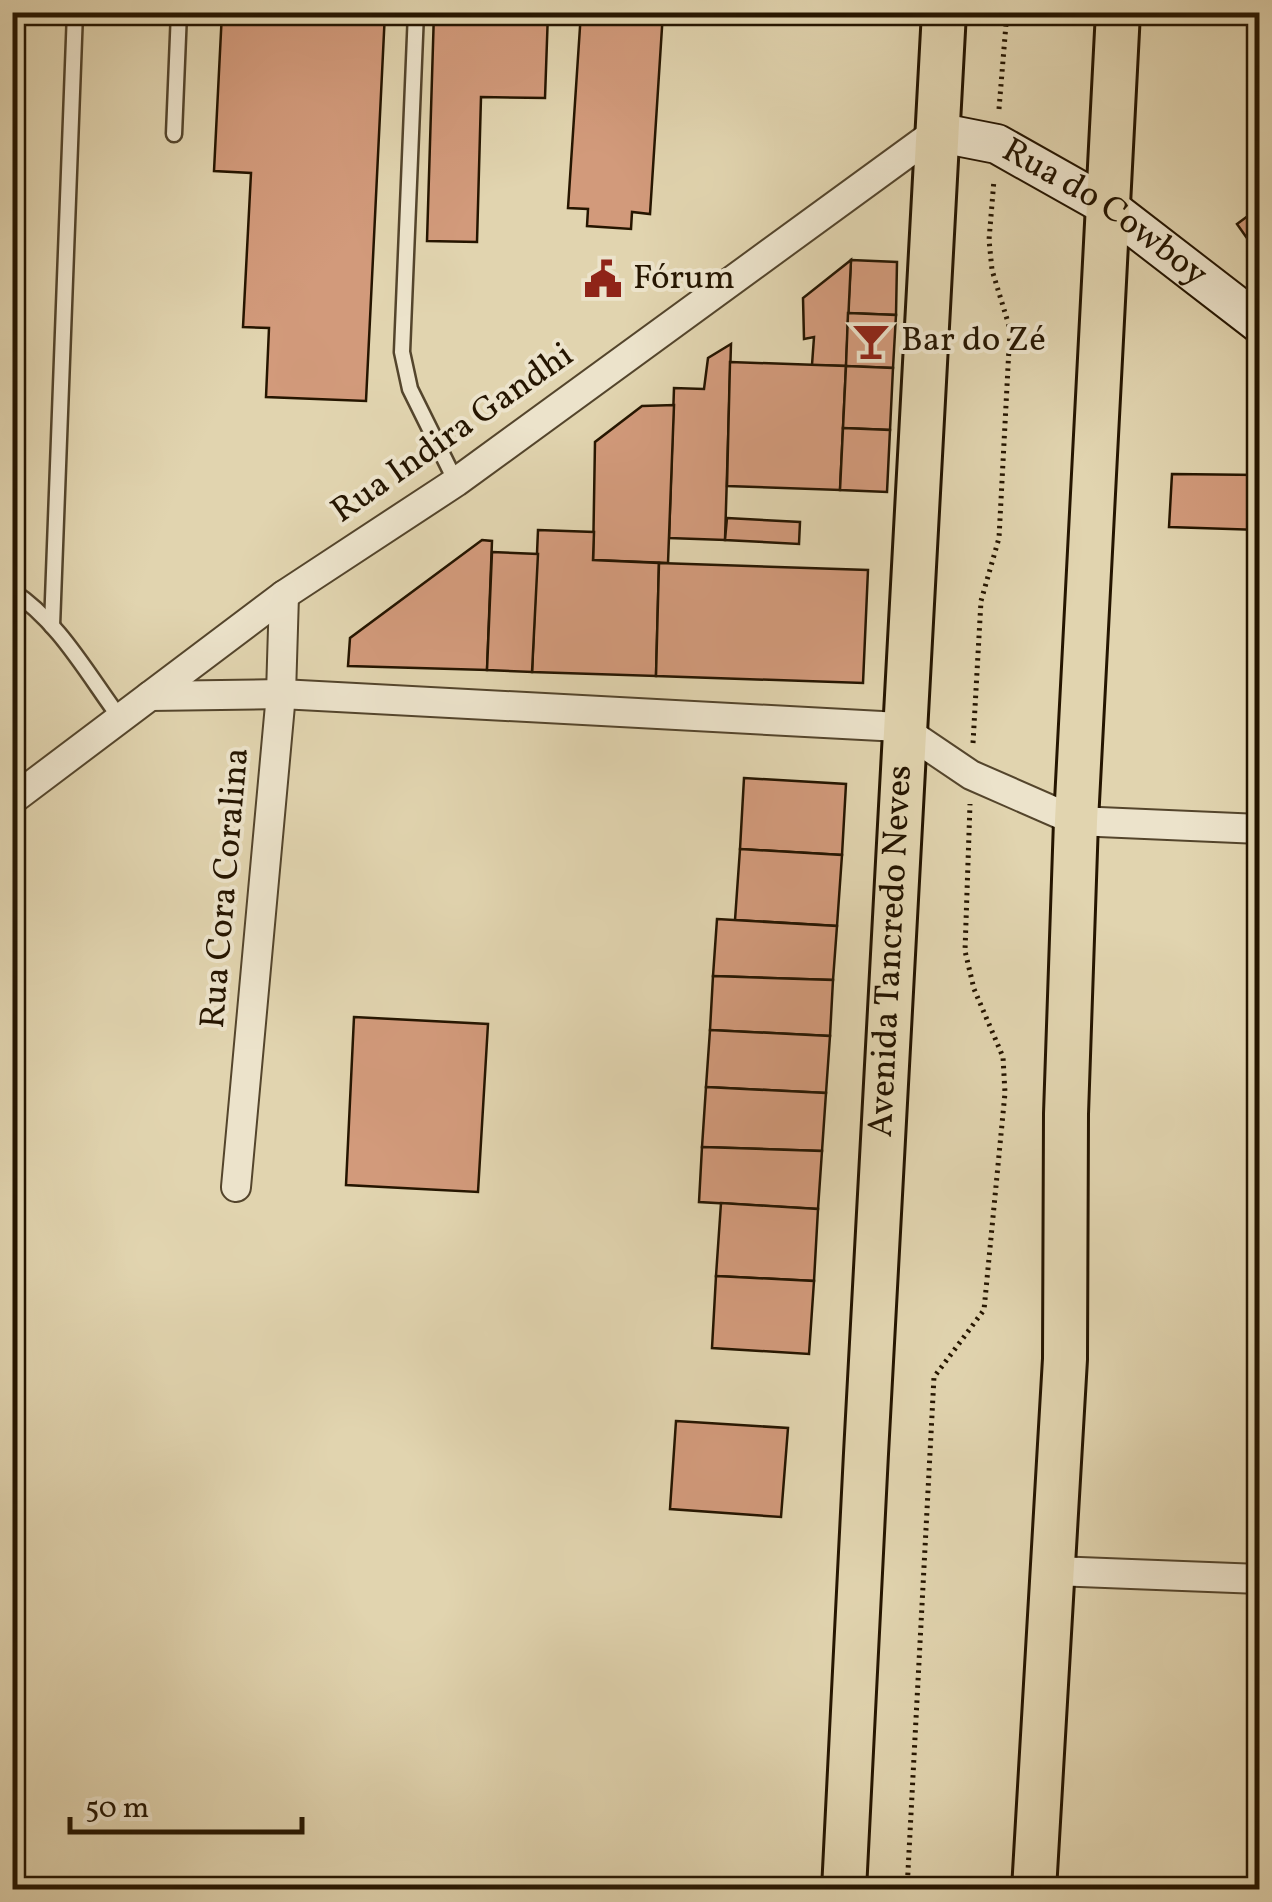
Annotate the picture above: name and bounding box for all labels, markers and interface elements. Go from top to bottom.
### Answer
street label: Rua do Cowboy [993,127,1217,299]
place label: Fórum [633,255,735,303]
public building icon: Fórum [582,258,624,300]
place label: Bar do Zé [901,317,1046,365]
bar icon: Bar do Zé [850,320,892,362]
street label: Rua Indira Gandhi [322,332,584,536]
street label: Rua Cora Coralina [190,746,262,1030]
street label: Avenida Tancredo Neves [858,764,925,1139]
scale bar [70,1772,302,1834]
text: 50 m [85,1788,149,1830]

